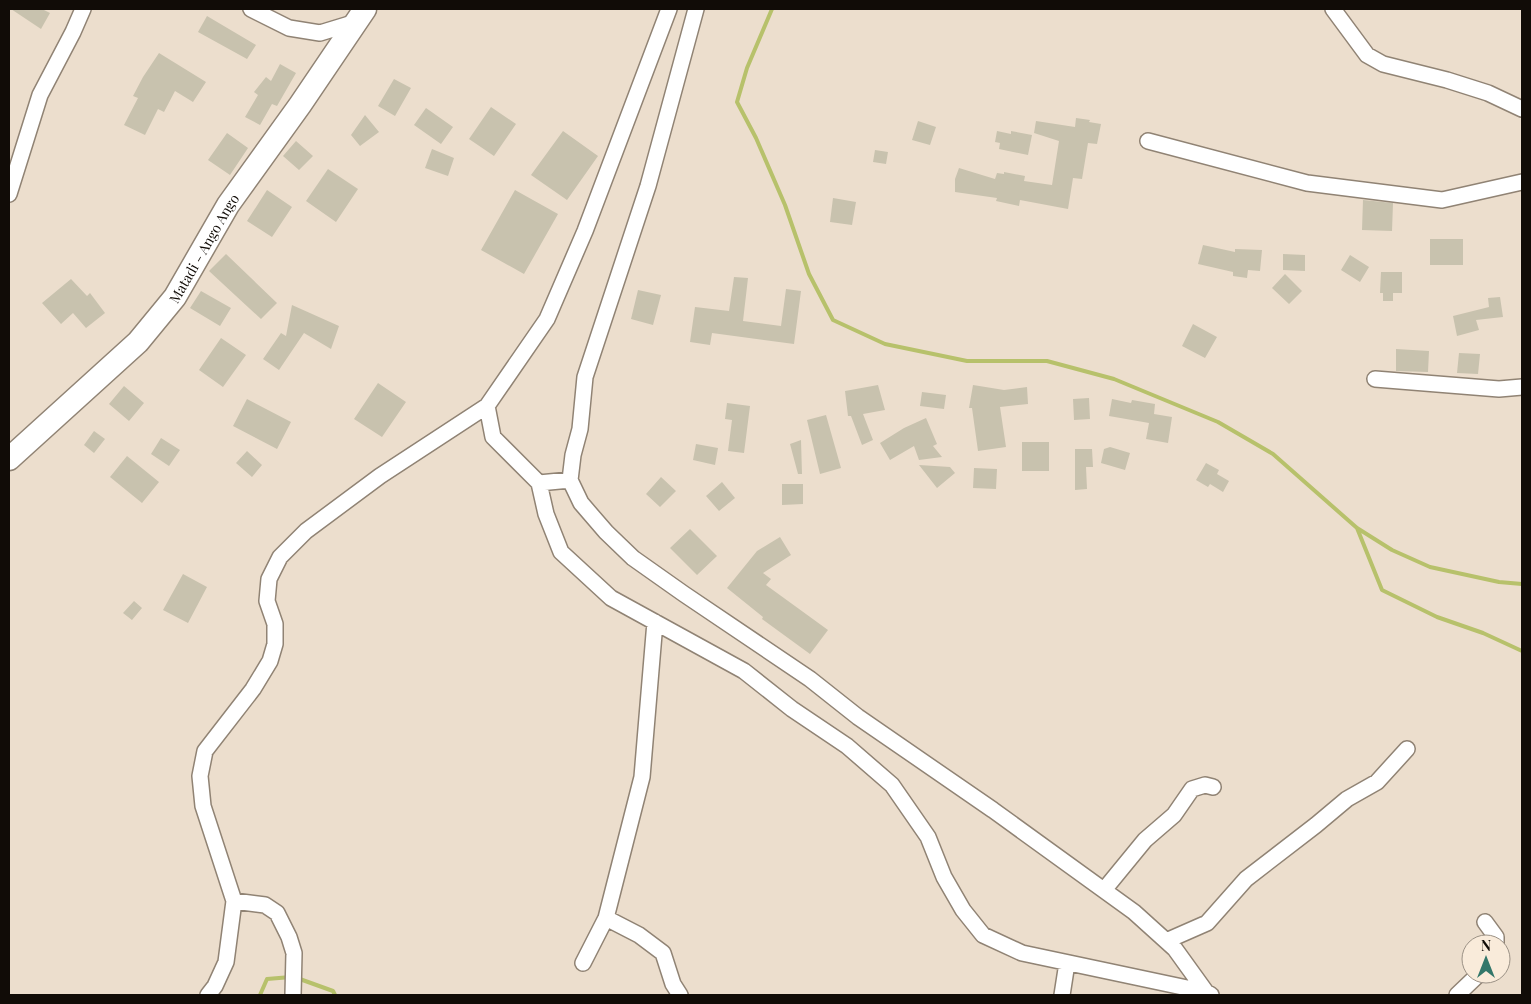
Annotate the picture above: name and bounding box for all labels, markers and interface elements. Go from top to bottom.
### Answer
street label: Matadi - Ango Ango [164,189,243,306]
north arrow [1461,934,1511,984]
text: N [1481,936,1491,955]

